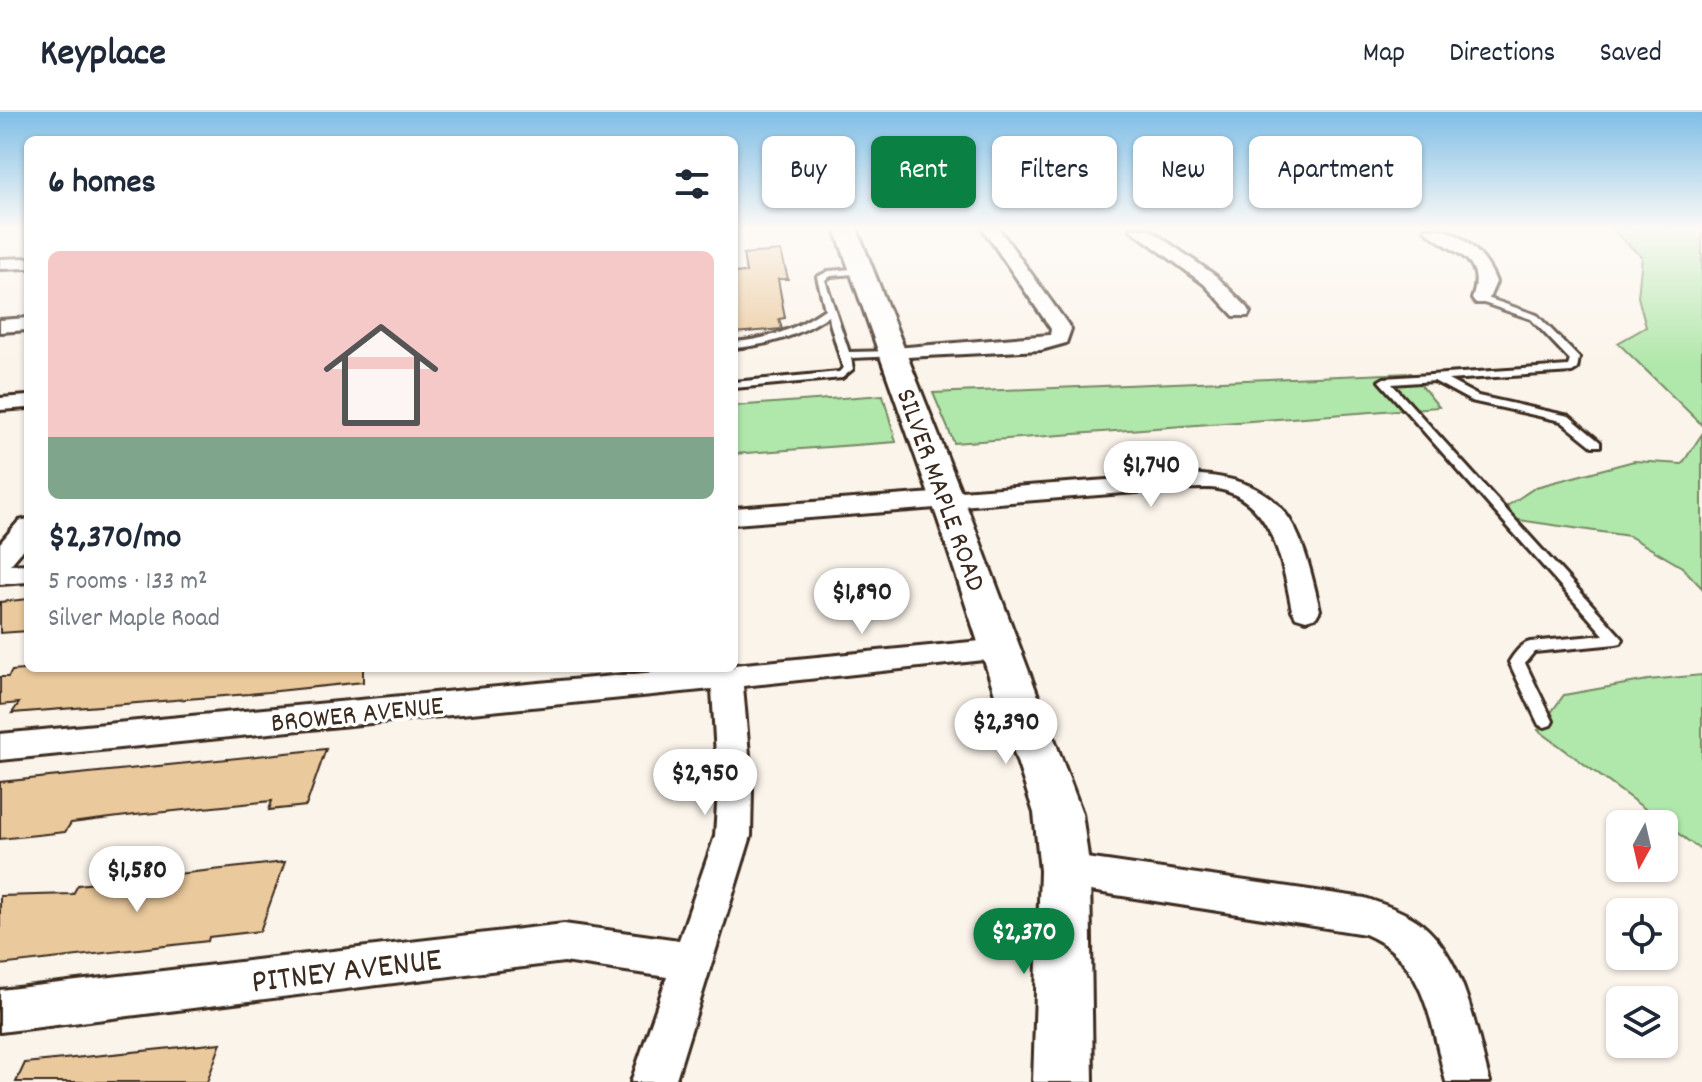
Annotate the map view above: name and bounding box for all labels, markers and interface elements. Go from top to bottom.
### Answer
text: Keyplace [40,28,166,83]
text: Map [1363,35,1405,75]
text: Directions [1449,35,1555,75]
text: Saved [1599,35,1662,75]
chip: Buy [762,136,855,208]
chip: Rent [871,136,976,208]
chip: Filters [992,136,1117,208]
chip: New [1133,136,1233,208]
chip: Apartment [1249,136,1422,208]
text: 6 homes [48,160,156,209]
icon: filters [670,162,714,206]
icon: home [309,303,453,447]
street label: SILVER MAPLE ROAD [883,384,994,598]
pin: $1,740 [1086,441,1216,509]
text: $1,740 [1122,448,1180,485]
text: $2,370/mo [48,515,181,564]
text: 5 rooms · 133 m² [48,564,208,601]
pin: $1,890 [797,568,927,636]
text: $1,890 [832,575,892,612]
text: Silver Maple Road [48,601,220,638]
street label: BROWER AVENUE [269,688,446,746]
pin: $2,390 [941,698,1071,766]
text: $2,390 [972,705,1040,742]
pin: $2,950 [640,749,770,817]
text: $2,950 [671,756,739,793]
north arrow [1606,810,1678,882]
map controls [1606,810,1678,1058]
pin: $1,580 [72,846,202,914]
text: $1,580 [107,853,167,890]
button: locate [1606,898,1678,970]
pin: $2,370 [959,908,1089,976]
text: $2,370 [991,915,1057,952]
street label: PITNEY AVENUE [249,937,445,1009]
button: layers [1606,986,1678,1058]

